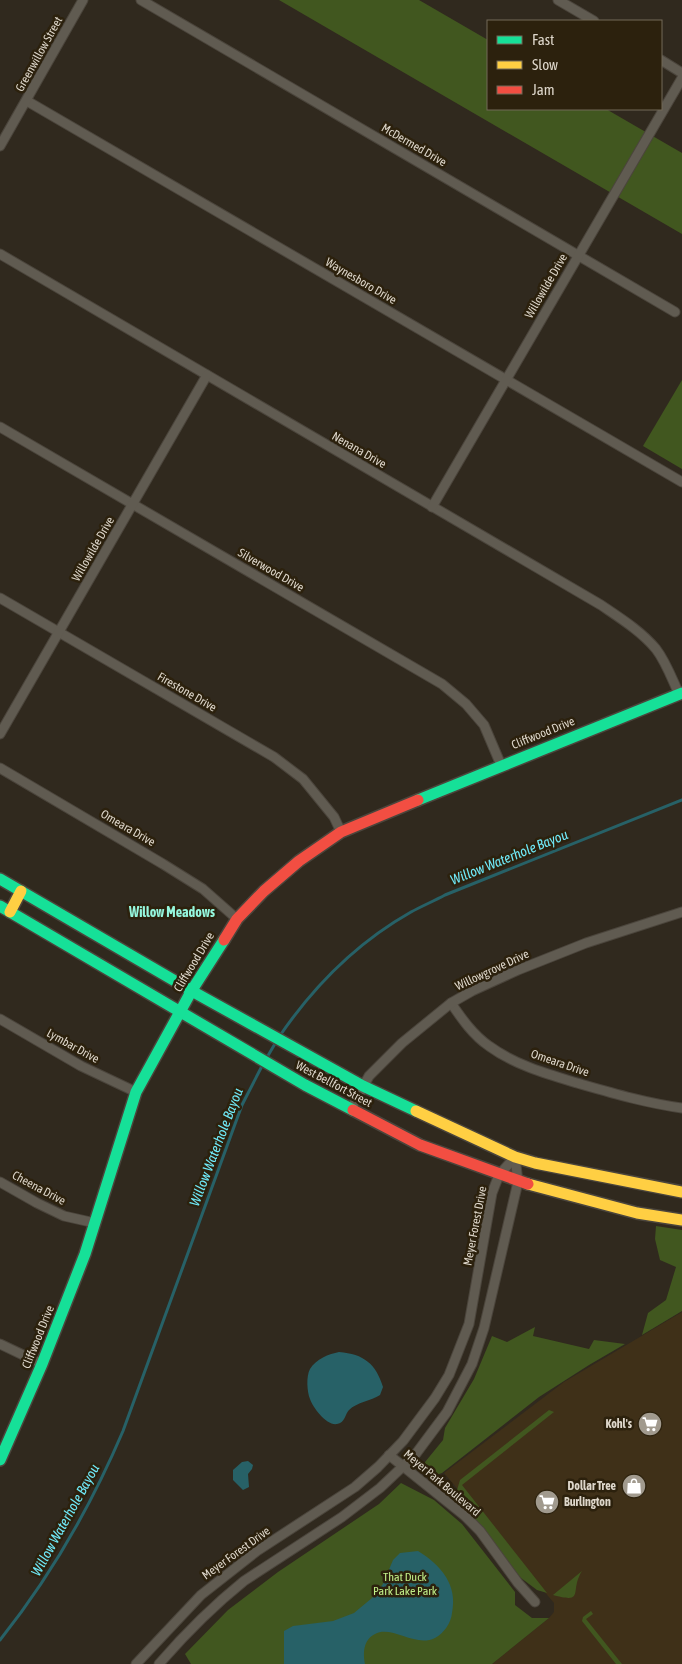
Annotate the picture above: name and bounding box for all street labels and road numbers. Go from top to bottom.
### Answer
street label: Greenwillow Street [13,14,66,94]
street label: McDermed Drive [379,121,449,169]
street label: Willowilde Drive [522,251,570,321]
street label: Waynesboro Drive [323,255,399,307]
street label: Nenana Drive [329,429,389,471]
street label: Willowilde Drive [69,514,117,584]
street label: Silverwood Drive [236,546,306,594]
street label: Firestone Drive [155,669,219,715]
street label: Cliffwood Drive [509,714,577,752]
street label: Omeara Drive [98,807,158,849]
street label: Cliffwood Drive [171,930,217,994]
street label: Willowgrove Drive [453,947,531,993]
street label: Lymbar Drive [44,1026,102,1066]
street label: Omeara Drive [529,1047,591,1079]
street label: West Bellfort Street [293,1058,375,1110]
street label: Cheena Drive [10,1168,68,1208]
street label: Meyer Forest Drive [460,1185,490,1267]
street label: Cliffwood Drive [19,1303,57,1371]
street label: Meyer Park Boulevard [401,1447,483,1519]
street label: Meyer Forest Drive [199,1524,273,1582]

